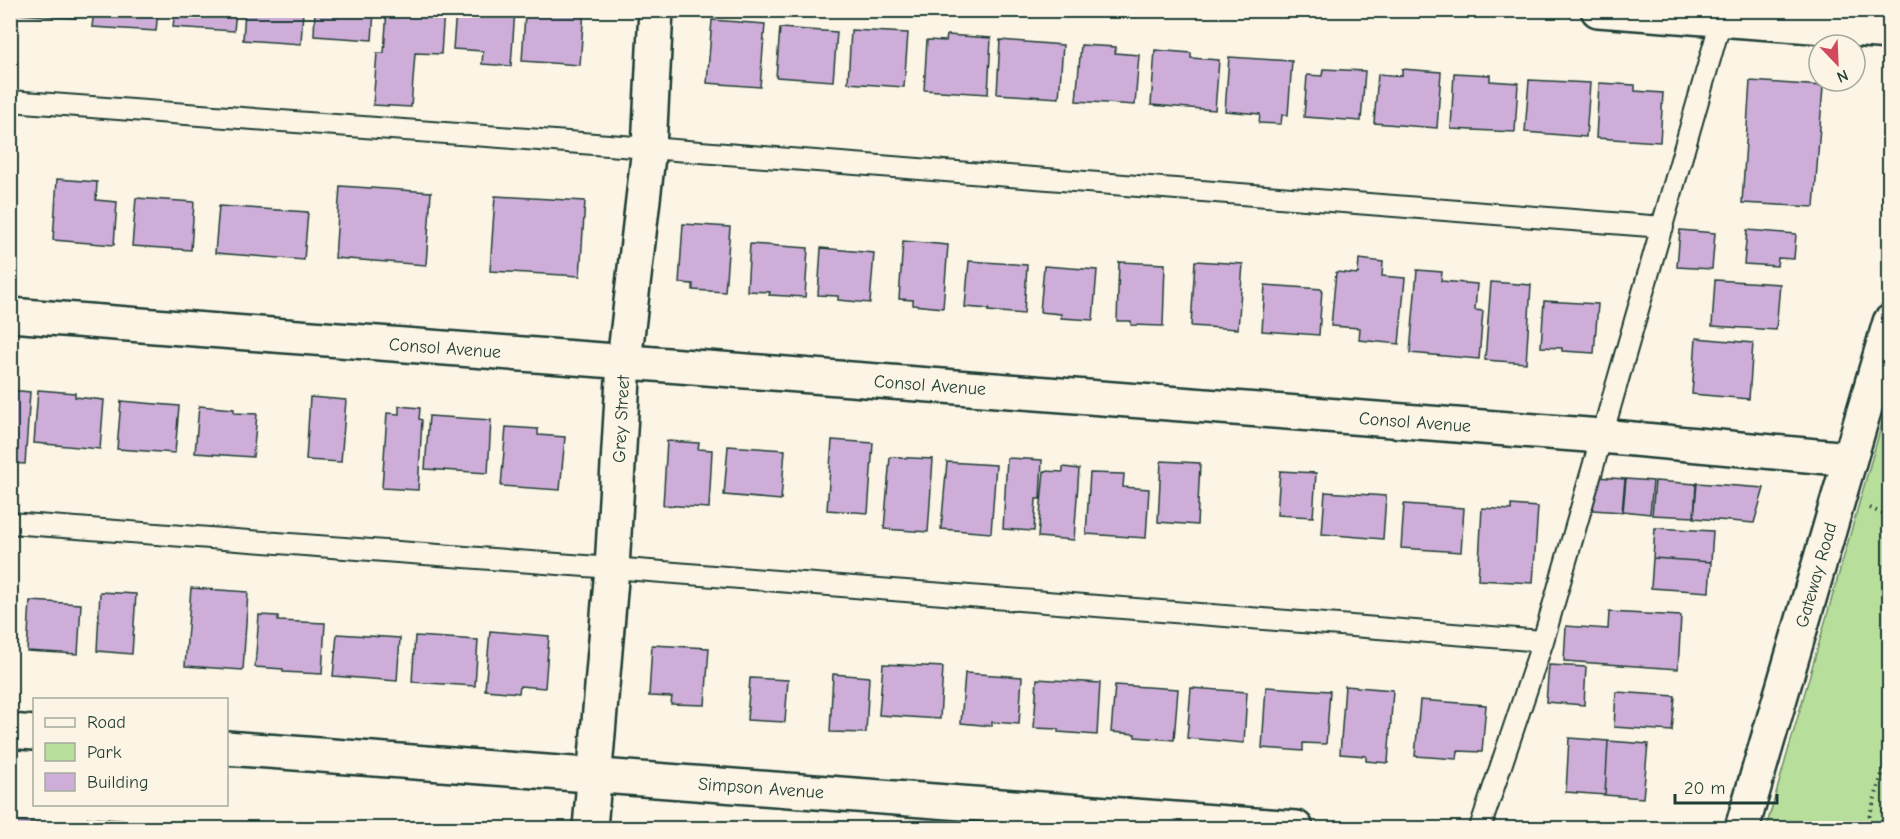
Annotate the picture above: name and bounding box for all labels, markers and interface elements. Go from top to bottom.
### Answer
north arrow [1807,33,1867,93]
text: N [1834,66,1851,86]
street label: Consol Avenue [388,334,502,363]
street label: Consol Avenue [873,371,987,400]
street label: Grey Street [609,374,634,463]
street label: Consol Avenue [1358,408,1472,437]
street label: Gateway Road [1791,520,1842,630]
legend [33,698,228,806]
text: Road [87,712,126,733]
text: Park [87,742,122,763]
scale bar [1675,767,1777,805]
text: Building [87,772,149,793]
street label: Simpson Avenue [697,774,825,803]
text: 20 m [1684,778,1725,799]

